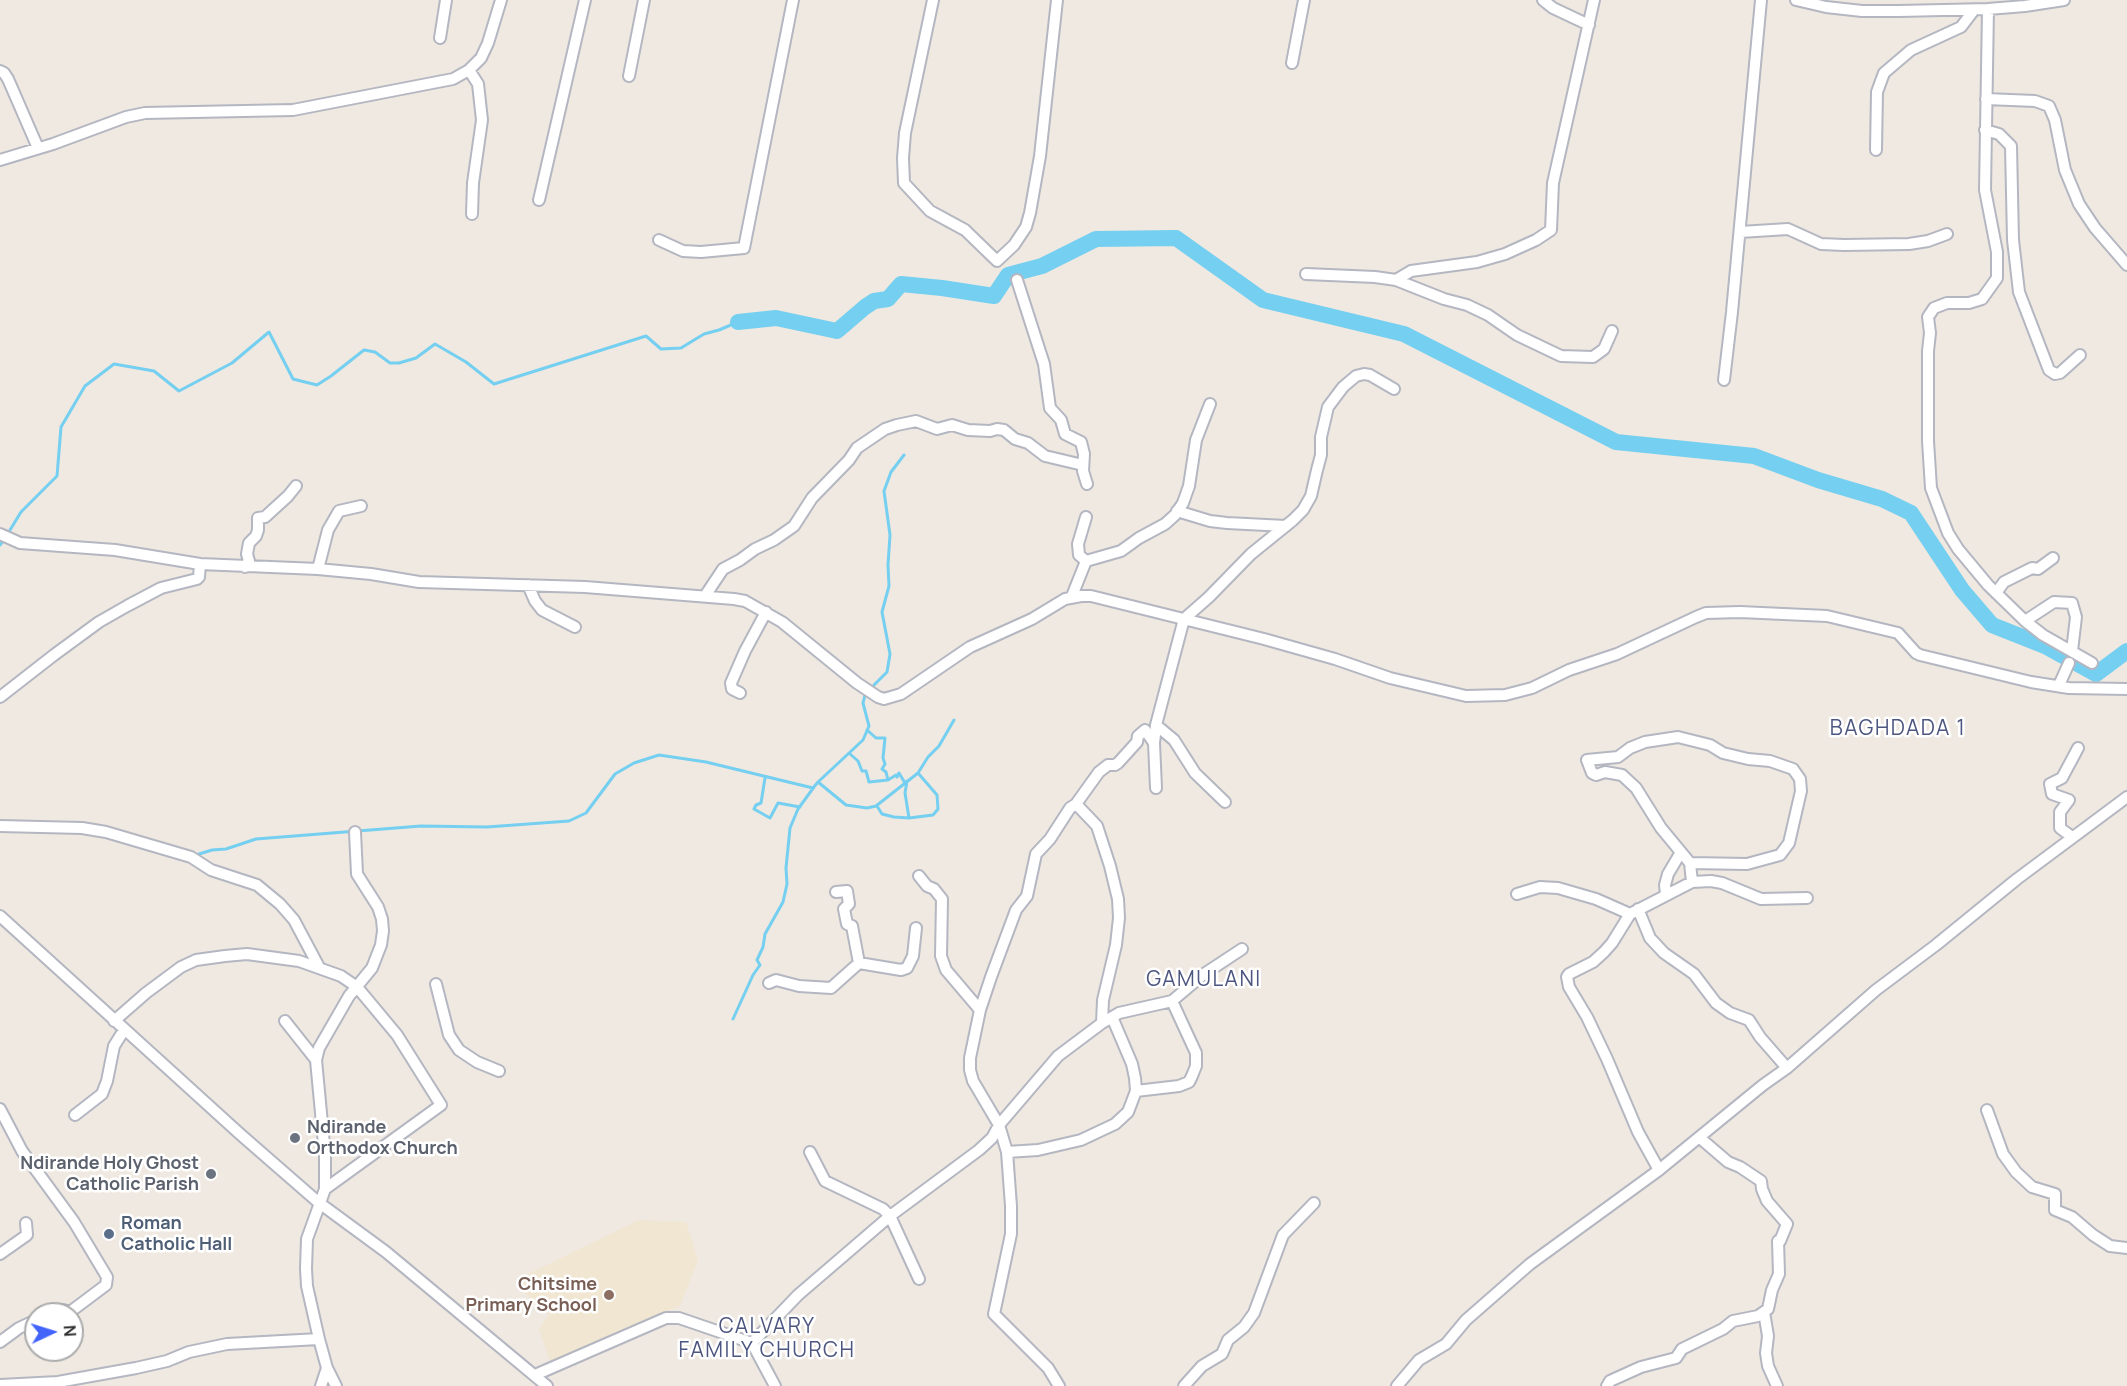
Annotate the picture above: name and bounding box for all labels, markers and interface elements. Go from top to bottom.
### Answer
district label: BAGHDADA 1 [1830,716,1966,742]
district label: GAMULANI [1146,967,1262,993]
place label: Ndirande Orthodox Church [307,1117,458,1160]
marker: Ndirande Orthodox Church [288,1131,302,1145]
place label: Ndirande Holy Ghost Catholic Parish [20,1153,199,1196]
marker: Ndirande Holy Ghost Catholic Parish [204,1167,218,1181]
place label: Roman Catholic Hall [121,1213,232,1256]
marker: Roman Catholic Hall [102,1227,116,1241]
place label: Chitsime Primary School [465,1274,597,1316]
marker: Chitsime Primary School [602,1288,616,1302]
north arrow [24,1302,84,1362]
district label: CALVARY FAMILY CHURCH [679,1314,855,1364]
text: N [59,1324,81,1337]

